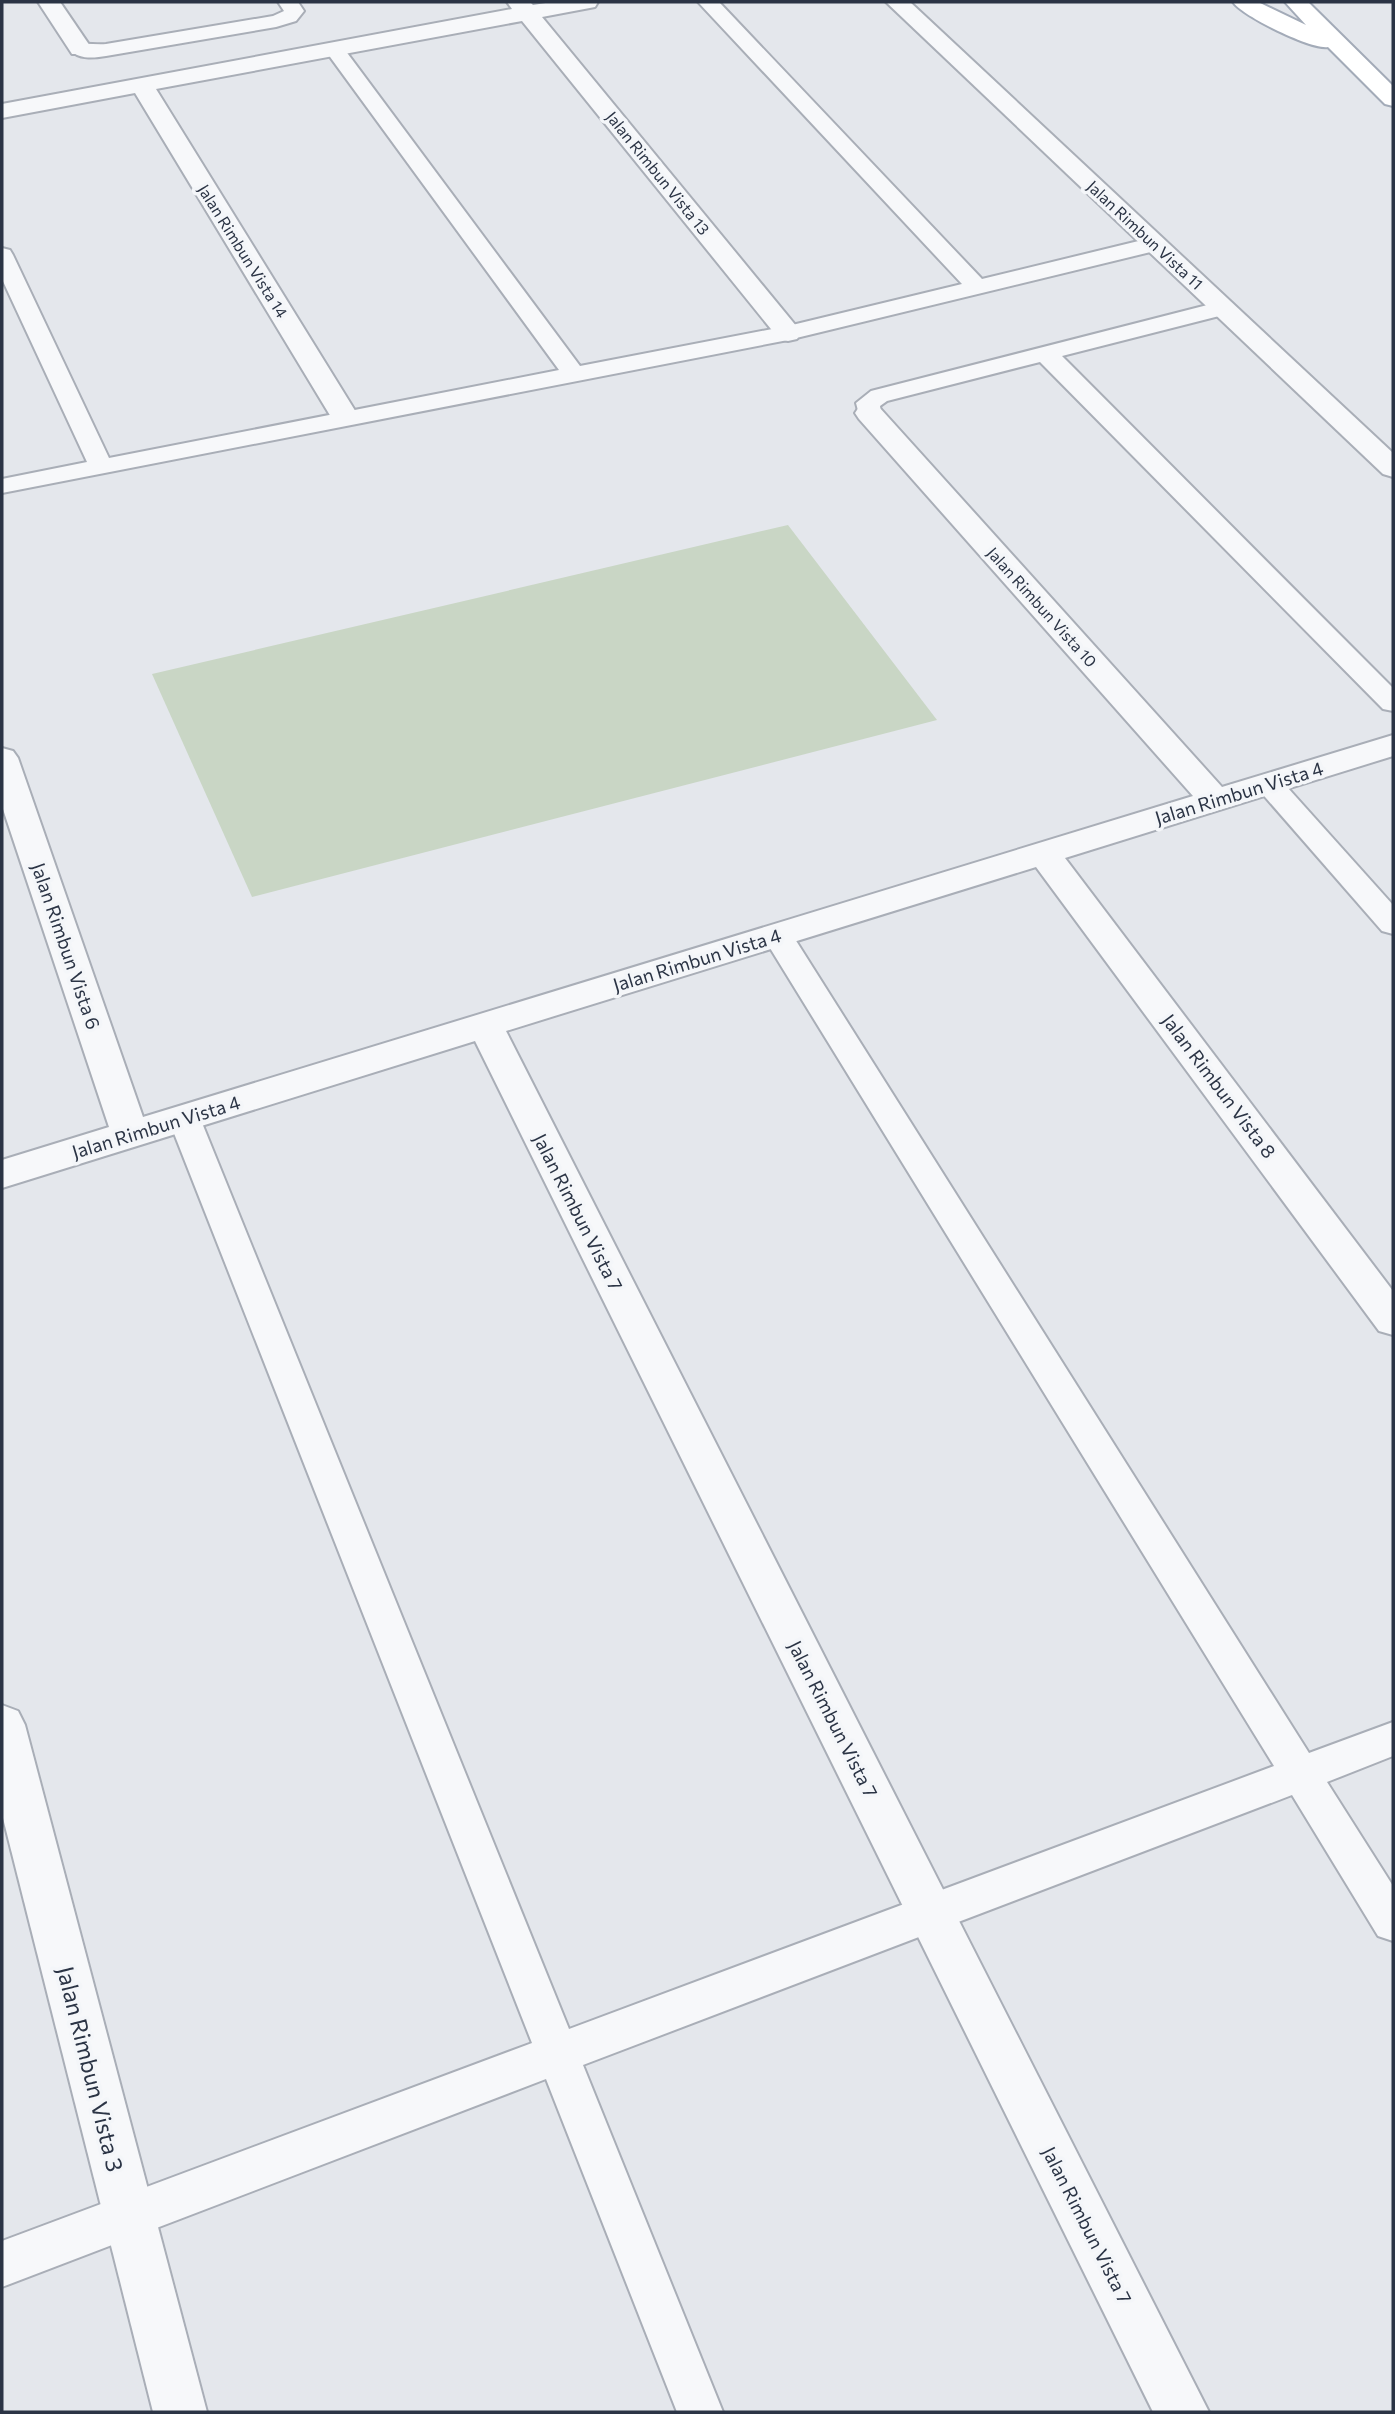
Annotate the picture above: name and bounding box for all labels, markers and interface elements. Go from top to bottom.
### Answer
street label: Jalan Rimbun Vista 13 [603,107,714,238]
street label: Jalan Rimbun Vista 11 [1084,176,1207,293]
street label: Jalan Rimbun Vista 14 [195,180,292,321]
street label: Jalan Rimbun Vista 10 [984,543,1101,671]
street label: Jalan Rimbun Vista 4 [1152,756,1326,829]
street label: Jalan Rimbun Vista 6 [27,859,106,1032]
street label: Jalan Rimbun Vista 4 [610,923,784,996]
street label: Jalan Rimbun Vista 8 [1158,1009,1281,1162]
street label: Jalan Rimbun Vista 4 [69,1090,243,1163]
street label: Jalan Rimbun Vista 7 [529,1129,628,1294]
street label: Jalan Rimbun Vista 7 [784,1636,883,1801]
street label: Jalan Rimbun Vista 3 [52,1963,130,2174]
street label: Jalan Rimbun Vista 7 [1038,2142,1137,2307]

